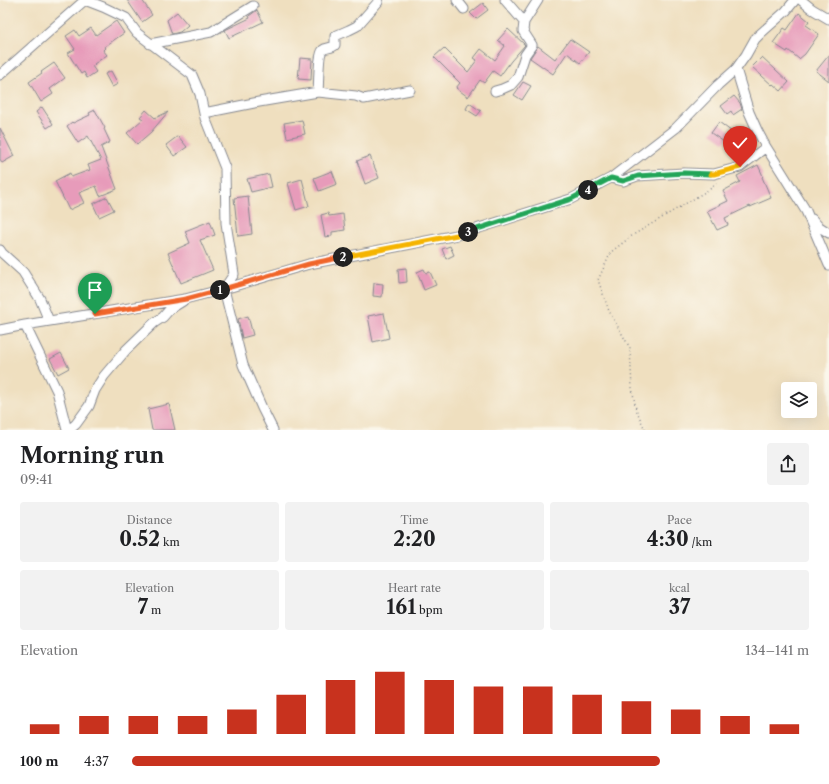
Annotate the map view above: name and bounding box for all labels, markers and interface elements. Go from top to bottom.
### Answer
pin [723,126,757,167]
icon: check [729,132,751,154]
pin: 4 [578,180,598,200]
text: 4 [585,183,591,197]
pin: 3 [458,222,478,242]
text: 3 [465,225,471,239]
pin: 2 [333,247,353,267]
text: 2 [340,250,346,264]
pin [78,273,112,314]
icon: arrive [84,279,106,301]
pin: 1 [210,280,230,300]
text: 1 [218,283,222,297]
map controls [781,382,817,418]
button: layers [781,382,817,418]
text: Morning run [20,442,164,469]
button: share [767,443,809,485]
text: 09:41 [20,471,53,487]
text: Distance [127,513,172,527]
text: Time [401,513,428,527]
text: Pace [667,513,692,527]
text: 0.52 [119,527,160,551]
text: 2:20 [393,527,436,551]
text: 4:30 [647,527,689,551]
text: km [160,535,180,549]
text: /km [689,535,712,549]
text: Elevation [125,581,174,595]
text: Heart rate [388,581,441,595]
text: kcal [669,581,690,595]
text: 7 [138,595,148,619]
text: 161 [386,595,416,619]
text: 37 [669,595,690,619]
text: m [148,603,161,617]
text: bpm [416,603,443,617]
text: Elevation [20,642,78,658]
text: 134–141 m [745,642,809,658]
text: 100 m [20,753,59,769]
text: 4:37 [84,753,109,769]

